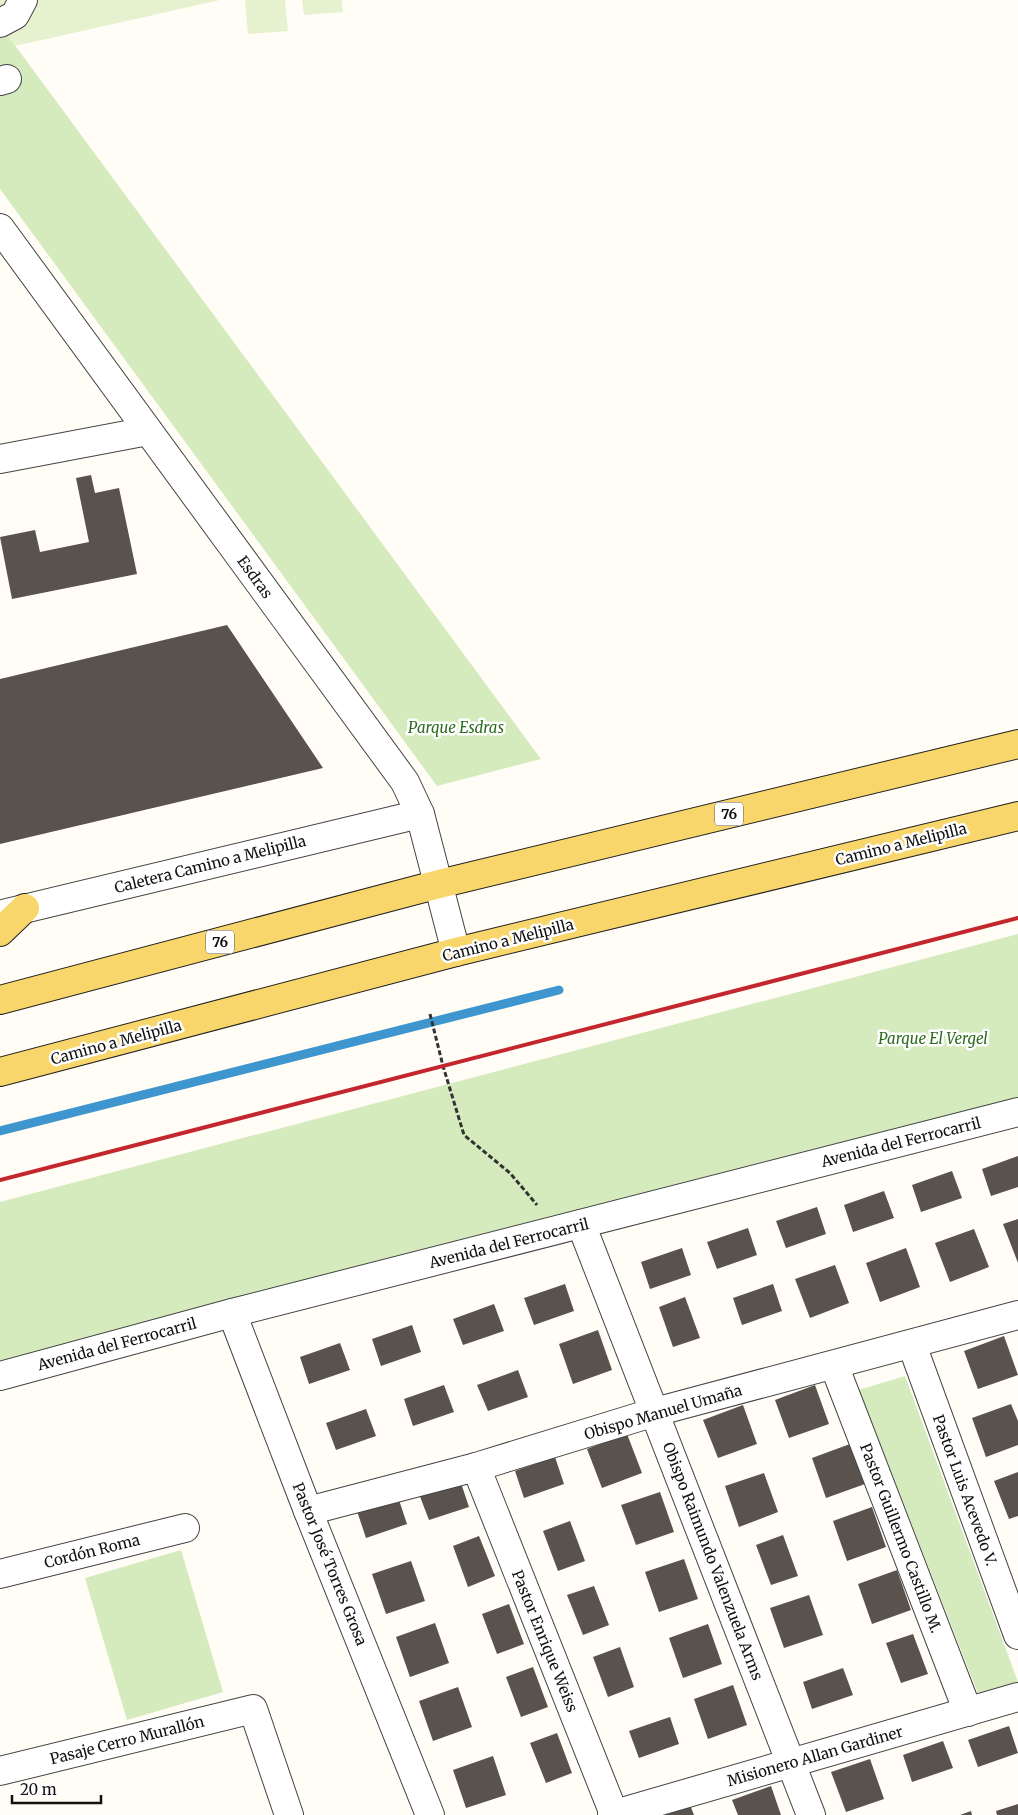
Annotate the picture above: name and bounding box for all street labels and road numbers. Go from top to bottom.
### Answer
street label: Esdras [233,552,277,602]
road number: 76 [715,802,743,826]
street label: Camino a Melipilla [833,818,969,870]
street label: Caletera Camino a Melipilla [112,831,308,897]
street label: Camino a Melipilla [440,914,576,966]
road number: 76 [206,930,234,954]
street label: Camino a Melipilla [49,1015,183,1069]
street label: Avenida del Ferrocarril [818,1113,983,1171]
street label: Avenida del Ferrocarril [426,1214,591,1272]
street label: Avenida del Ferrocarril [34,1314,199,1375]
street label: Obispo Manuel Umaña [582,1380,744,1444]
street label: Pastor Luis Acevedo V. [929,1412,1001,1568]
street label: Obispo Raimundo Valenzuela Arms [659,1439,767,1683]
street label: Pastor Guillermo Castillo M. [856,1440,946,1636]
street label: Pastor José Torres Grosa [289,1480,371,1648]
street label: Cordón Roma [42,1530,142,1572]
street label: Pastor Enrique Weiss [508,1567,582,1715]
street label: Pasaje Cerro Murallón [48,1712,206,1768]
street label: Misionero Allan Gardiner [725,1722,905,1790]

